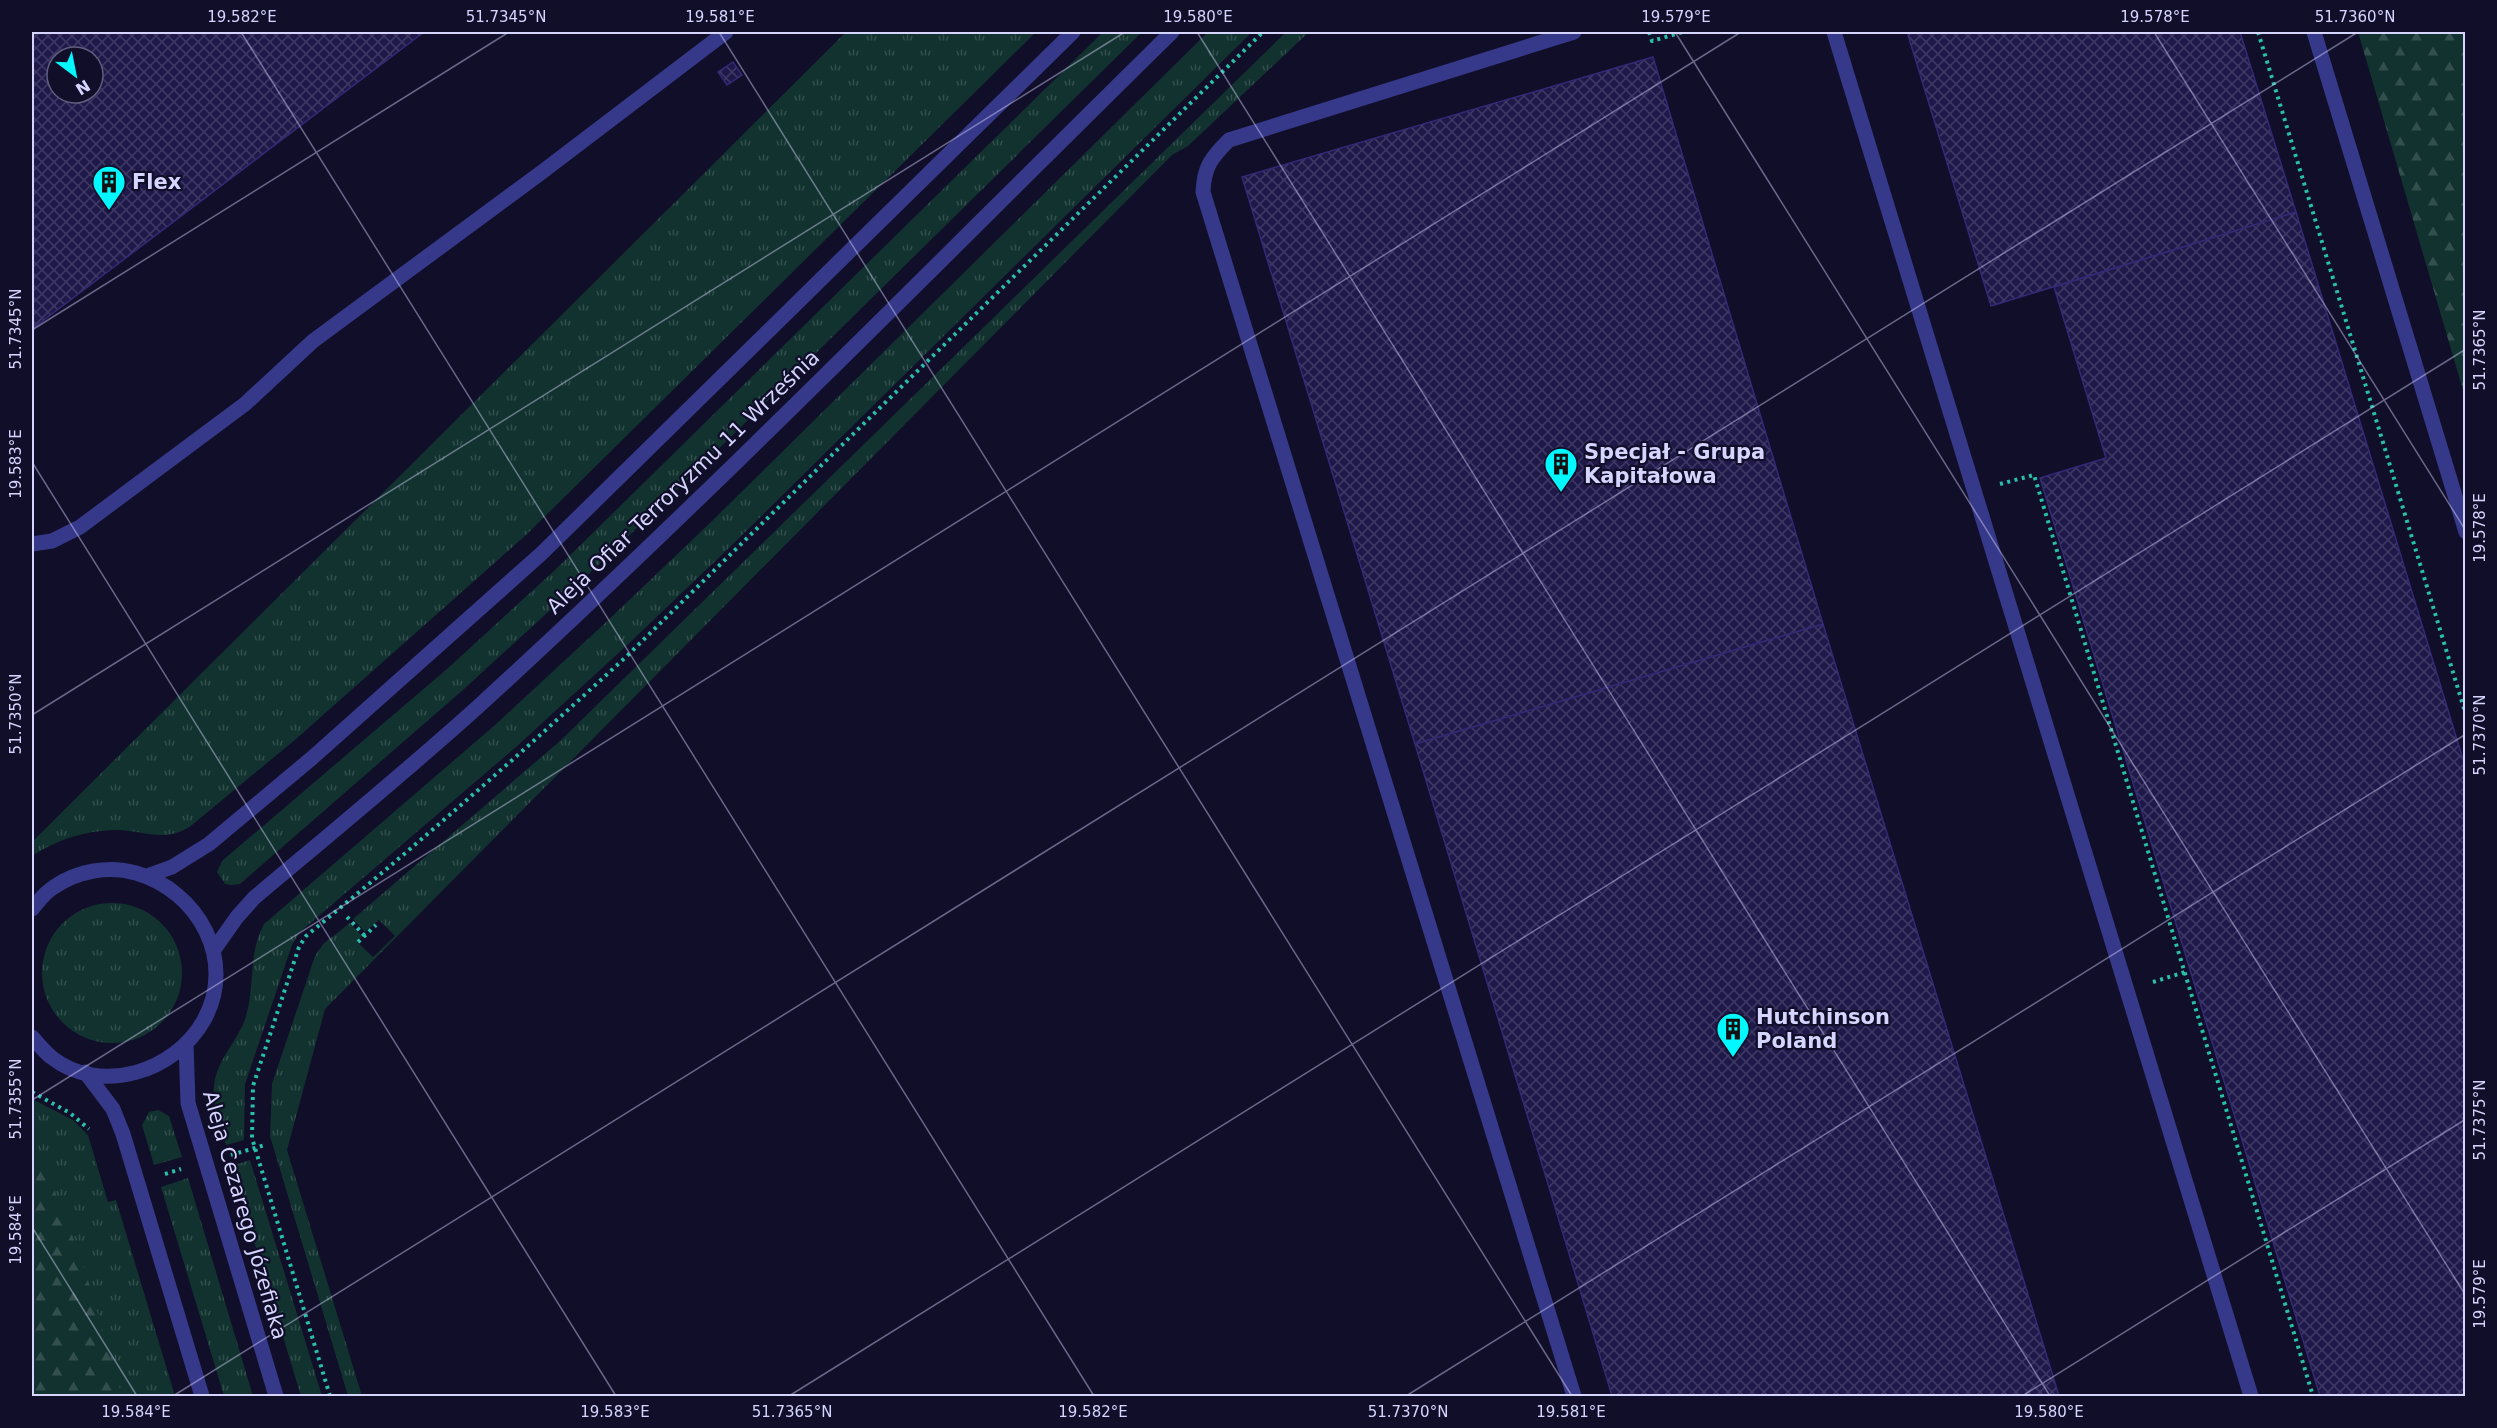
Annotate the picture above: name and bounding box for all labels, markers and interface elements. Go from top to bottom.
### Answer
text: 19.582°E [207,8,277,26]
text: 51.7345°N [466,8,546,26]
text: 19.581°E [685,8,755,26]
text: 19.580°E [1163,8,1233,26]
text: 19.579°E [1641,8,1711,26]
text: 19.578°E [2120,8,2190,26]
text: 51.7360°N [2315,8,2395,26]
north arrow [45,45,105,105]
text: N [72,76,93,99]
building icon: Flex [91,164,127,211]
place label: Flex [132,170,182,194]
text: 51.7345°N [7,289,25,369]
text: 51.7365°N [2471,310,2489,390]
street label: Aleja Ofiar Terroryzmu 11 Września [542,345,824,619]
text: 19.583°E [7,429,25,499]
place label: Specjał - Grupa Kapitałowa [1584,440,1765,488]
building icon: Specjał - Grupa Kapitałowa [1543,446,1579,493]
text: 19.578°E [2471,493,2489,563]
text: 51.7350°N [7,674,25,754]
text: 51.7370°N [2471,695,2489,775]
place label: Hutchinson Poland [1756,1005,1890,1053]
building icon: Hutchinson Poland [1715,1011,1751,1058]
text: 51.7355°N [7,1059,25,1139]
text: 51.7375°N [2471,1080,2489,1160]
street label: Aleja Cezarego Józefiaka [198,1088,292,1342]
text: 19.584°E [7,1195,25,1265]
text: 19.579°E [2471,1259,2489,1329]
text: 19.584°E [101,1403,171,1421]
text: 19.583°E [580,1403,650,1421]
text: 51.7365°N [752,1403,832,1421]
text: 19.582°E [1058,1403,1128,1421]
text: 51.7370°N [1368,1403,1448,1421]
text: 19.581°E [1536,1403,1606,1421]
text: 19.580°E [2014,1403,2084,1421]

